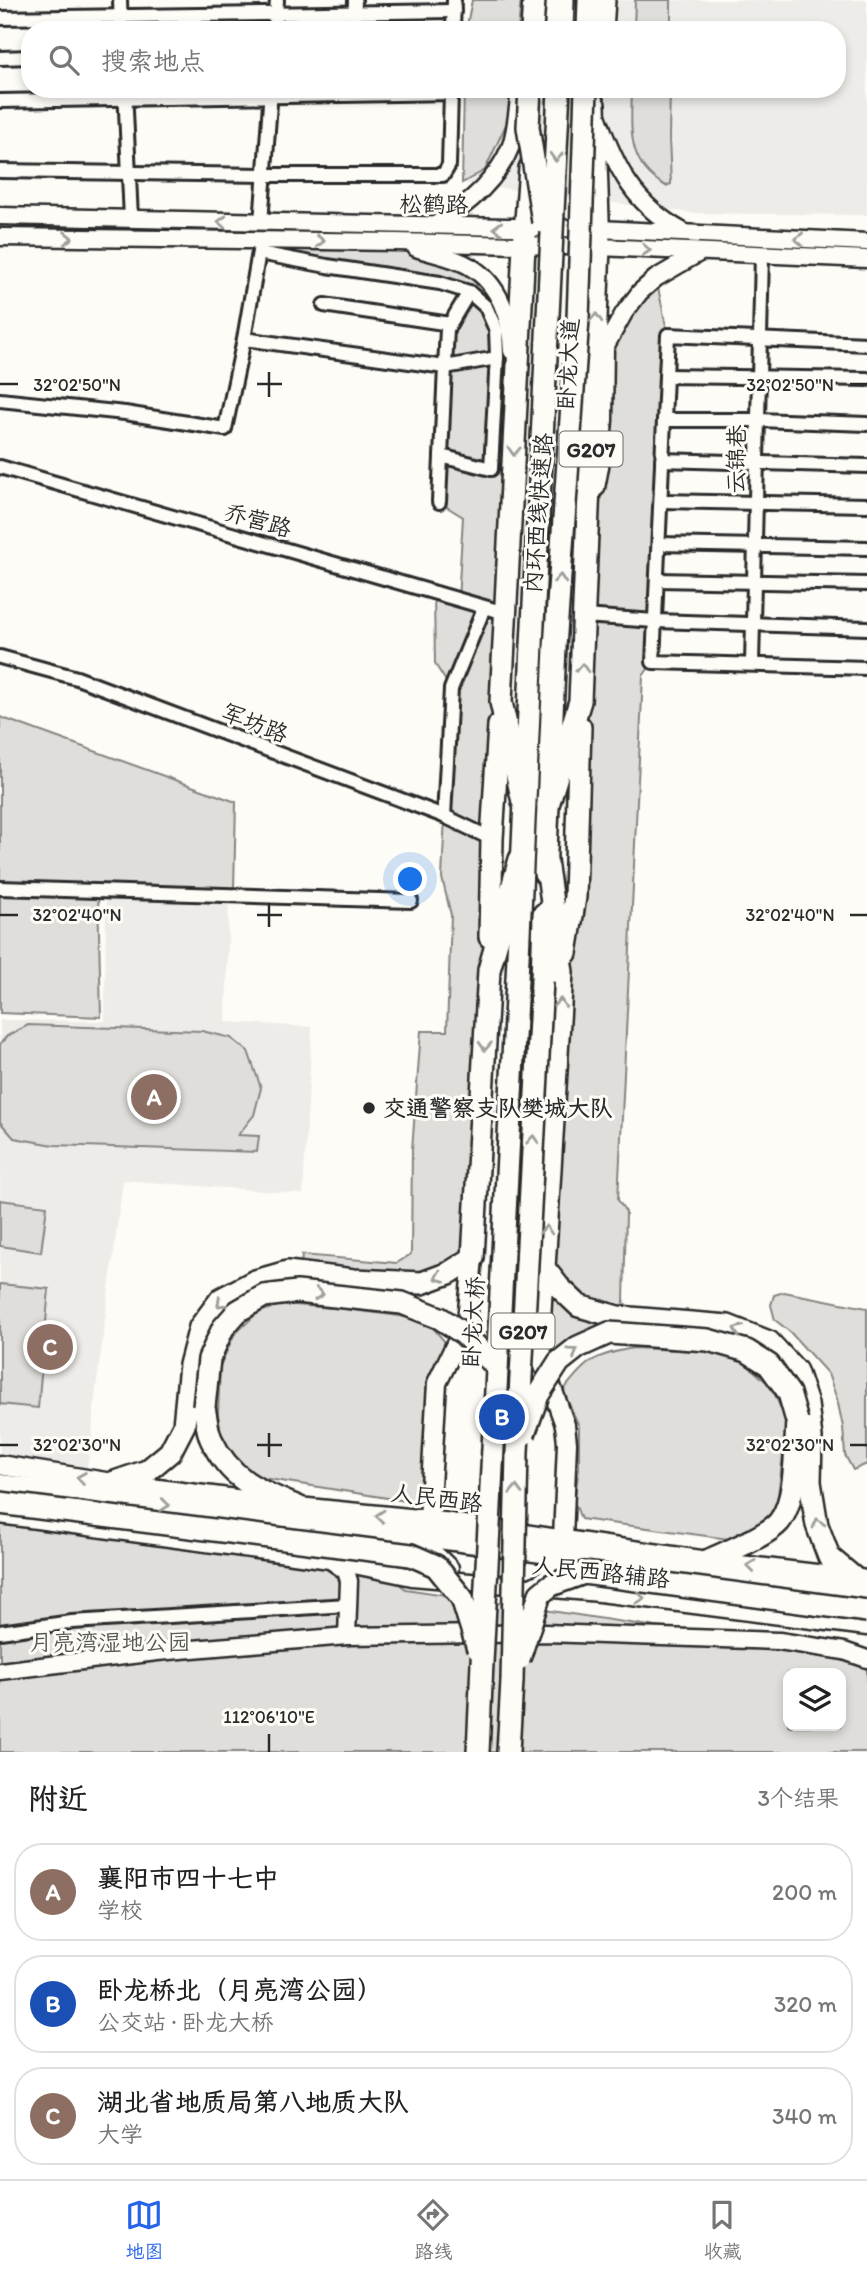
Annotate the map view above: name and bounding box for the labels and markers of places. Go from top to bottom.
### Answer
pin: A [131,1071,177,1123]
place label: 交通警察支队樊城大队 [383,1094,613,1122]
marker: 交通警察支队樊城大队 [361,1100,377,1116]
pin: C [27,1321,73,1373]
pin: B [479,1391,525,1443]

